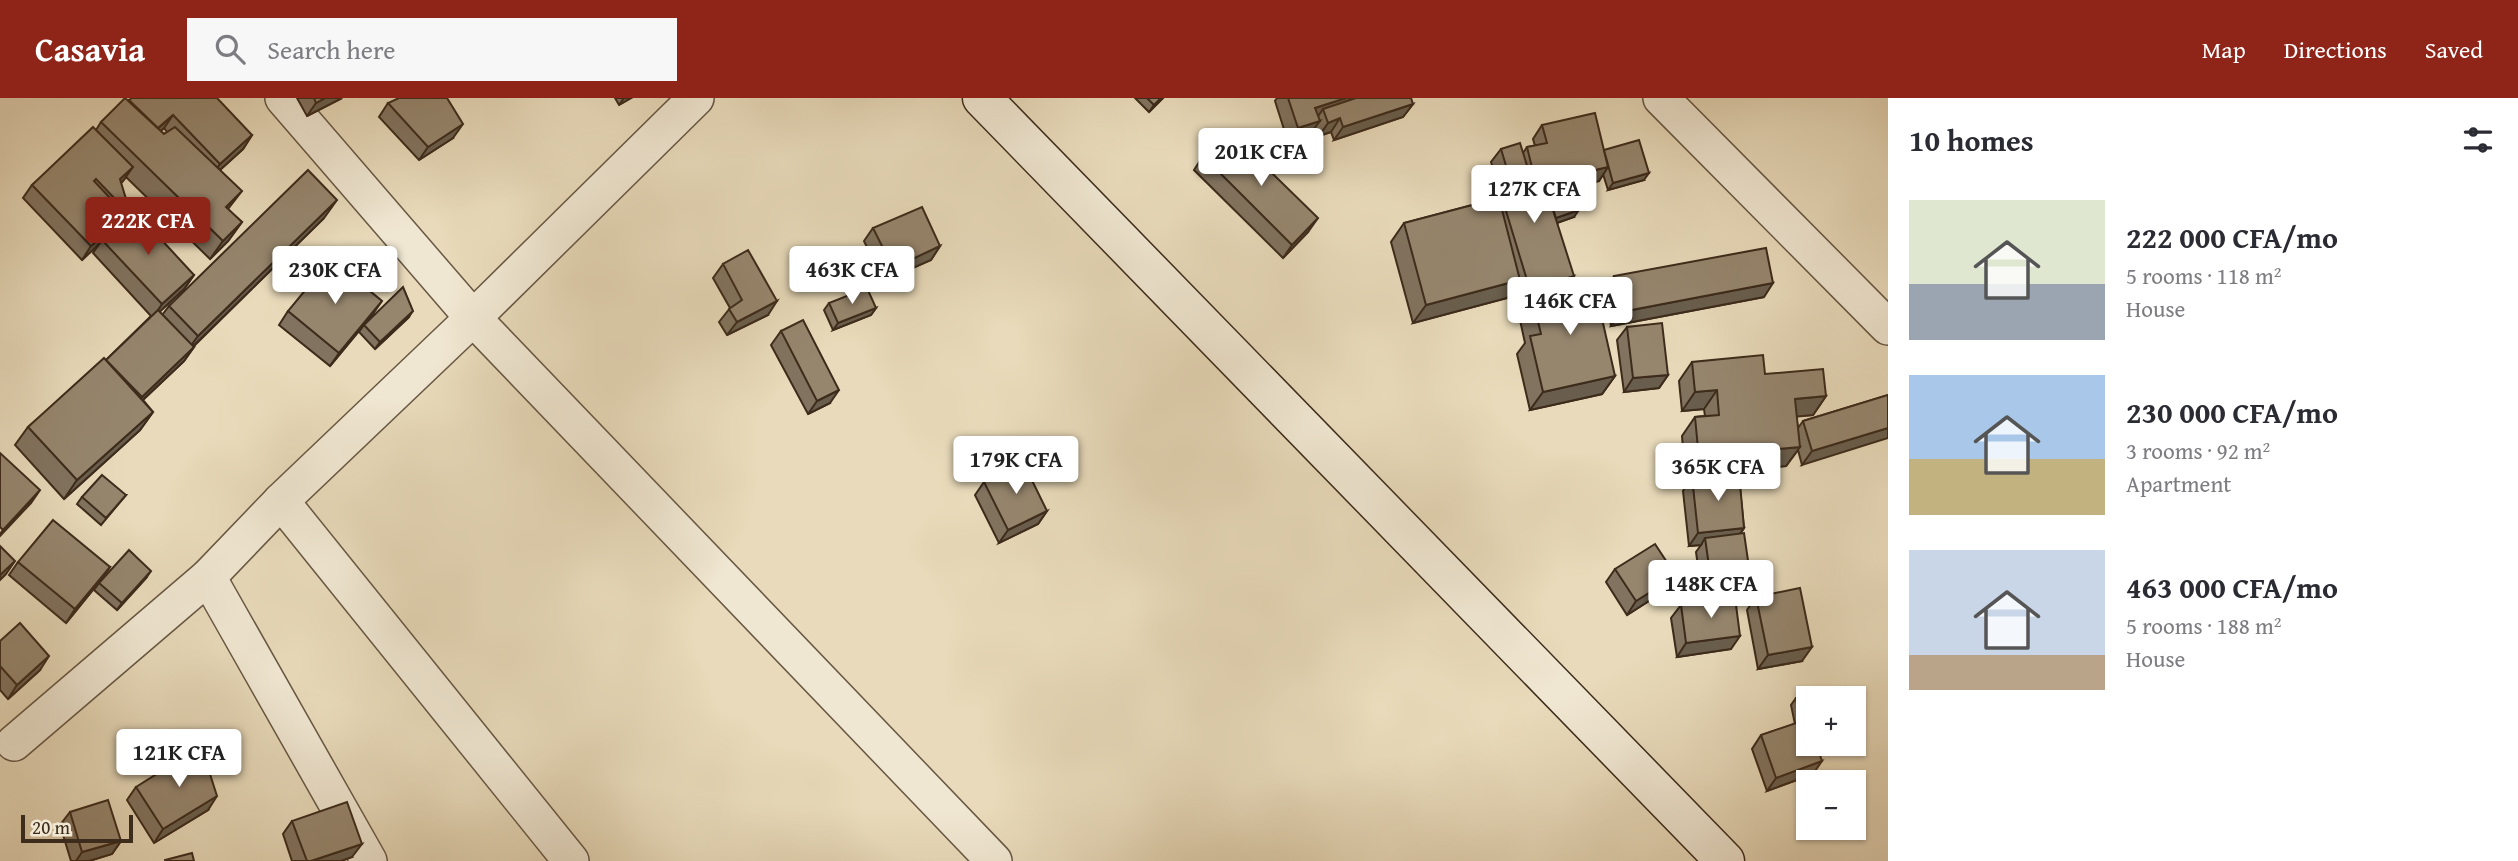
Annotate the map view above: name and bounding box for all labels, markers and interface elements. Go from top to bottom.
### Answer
search box [187,18,677,81]
text: Casavia [35,25,145,73]
icon: search [211,30,249,68]
text: Search here [267,30,396,69]
text: Map [2202,32,2246,67]
text: Directions [2284,32,2387,67]
text: Saved [2425,32,2483,67]
text: 10 homes [1909,118,2034,162]
icon: filters [2459,121,2497,159]
pin: 201K CFA [1189,129,1333,188]
text: 201K CFA [1214,134,1308,167]
pin: 127K CFA [1462,166,1606,225]
text: 127K CFA [1487,171,1581,204]
pin: 222K CFA [76,198,220,257]
text: 222K CFA [101,203,195,236]
text: 222 000 CFA/mo [2126,215,2338,259]
icon: home [1965,228,2049,312]
pin: 230K CFA [263,246,407,306]
pin: 463K CFA [780,246,924,306]
text: 230K CFA [288,252,382,285]
text: 463K CFA [805,252,899,285]
text: 5 rooms · 118 m² [2126,259,2281,292]
pin: 146K CFA [1498,278,1642,337]
text: 146K CFA [1523,283,1617,316]
text: House [2126,292,2185,325]
text: 230 000 CFA/mo [2126,390,2338,434]
icon: home [1965,403,2049,487]
text: 3 rooms · 92 m² [2126,434,2270,467]
pin: 179K CFA [944,436,1088,496]
text: 179K CFA [969,442,1063,475]
pin: 365K CFA [1646,444,1790,503]
text: 365K CFA [1671,449,1765,482]
text: Apartment [2126,467,2231,500]
pin: 148K CFA [1639,560,1783,620]
text: 463 000 CFA/mo [2126,565,2338,609]
text: 148K CFA [1664,566,1758,599]
icon: home [1965,578,2049,662]
text: 5 rooms · 188 m² [2126,609,2281,642]
text: House [2126,642,2185,675]
map controls [1796,686,1866,840]
button: + [1796,686,1866,756]
pin: 121K CFA [107,730,251,789]
text: 121K CFA [132,735,226,768]
button: − [1796,770,1866,840]
scale bar [21,812,133,844]
text: 20 m [32,813,70,841]

